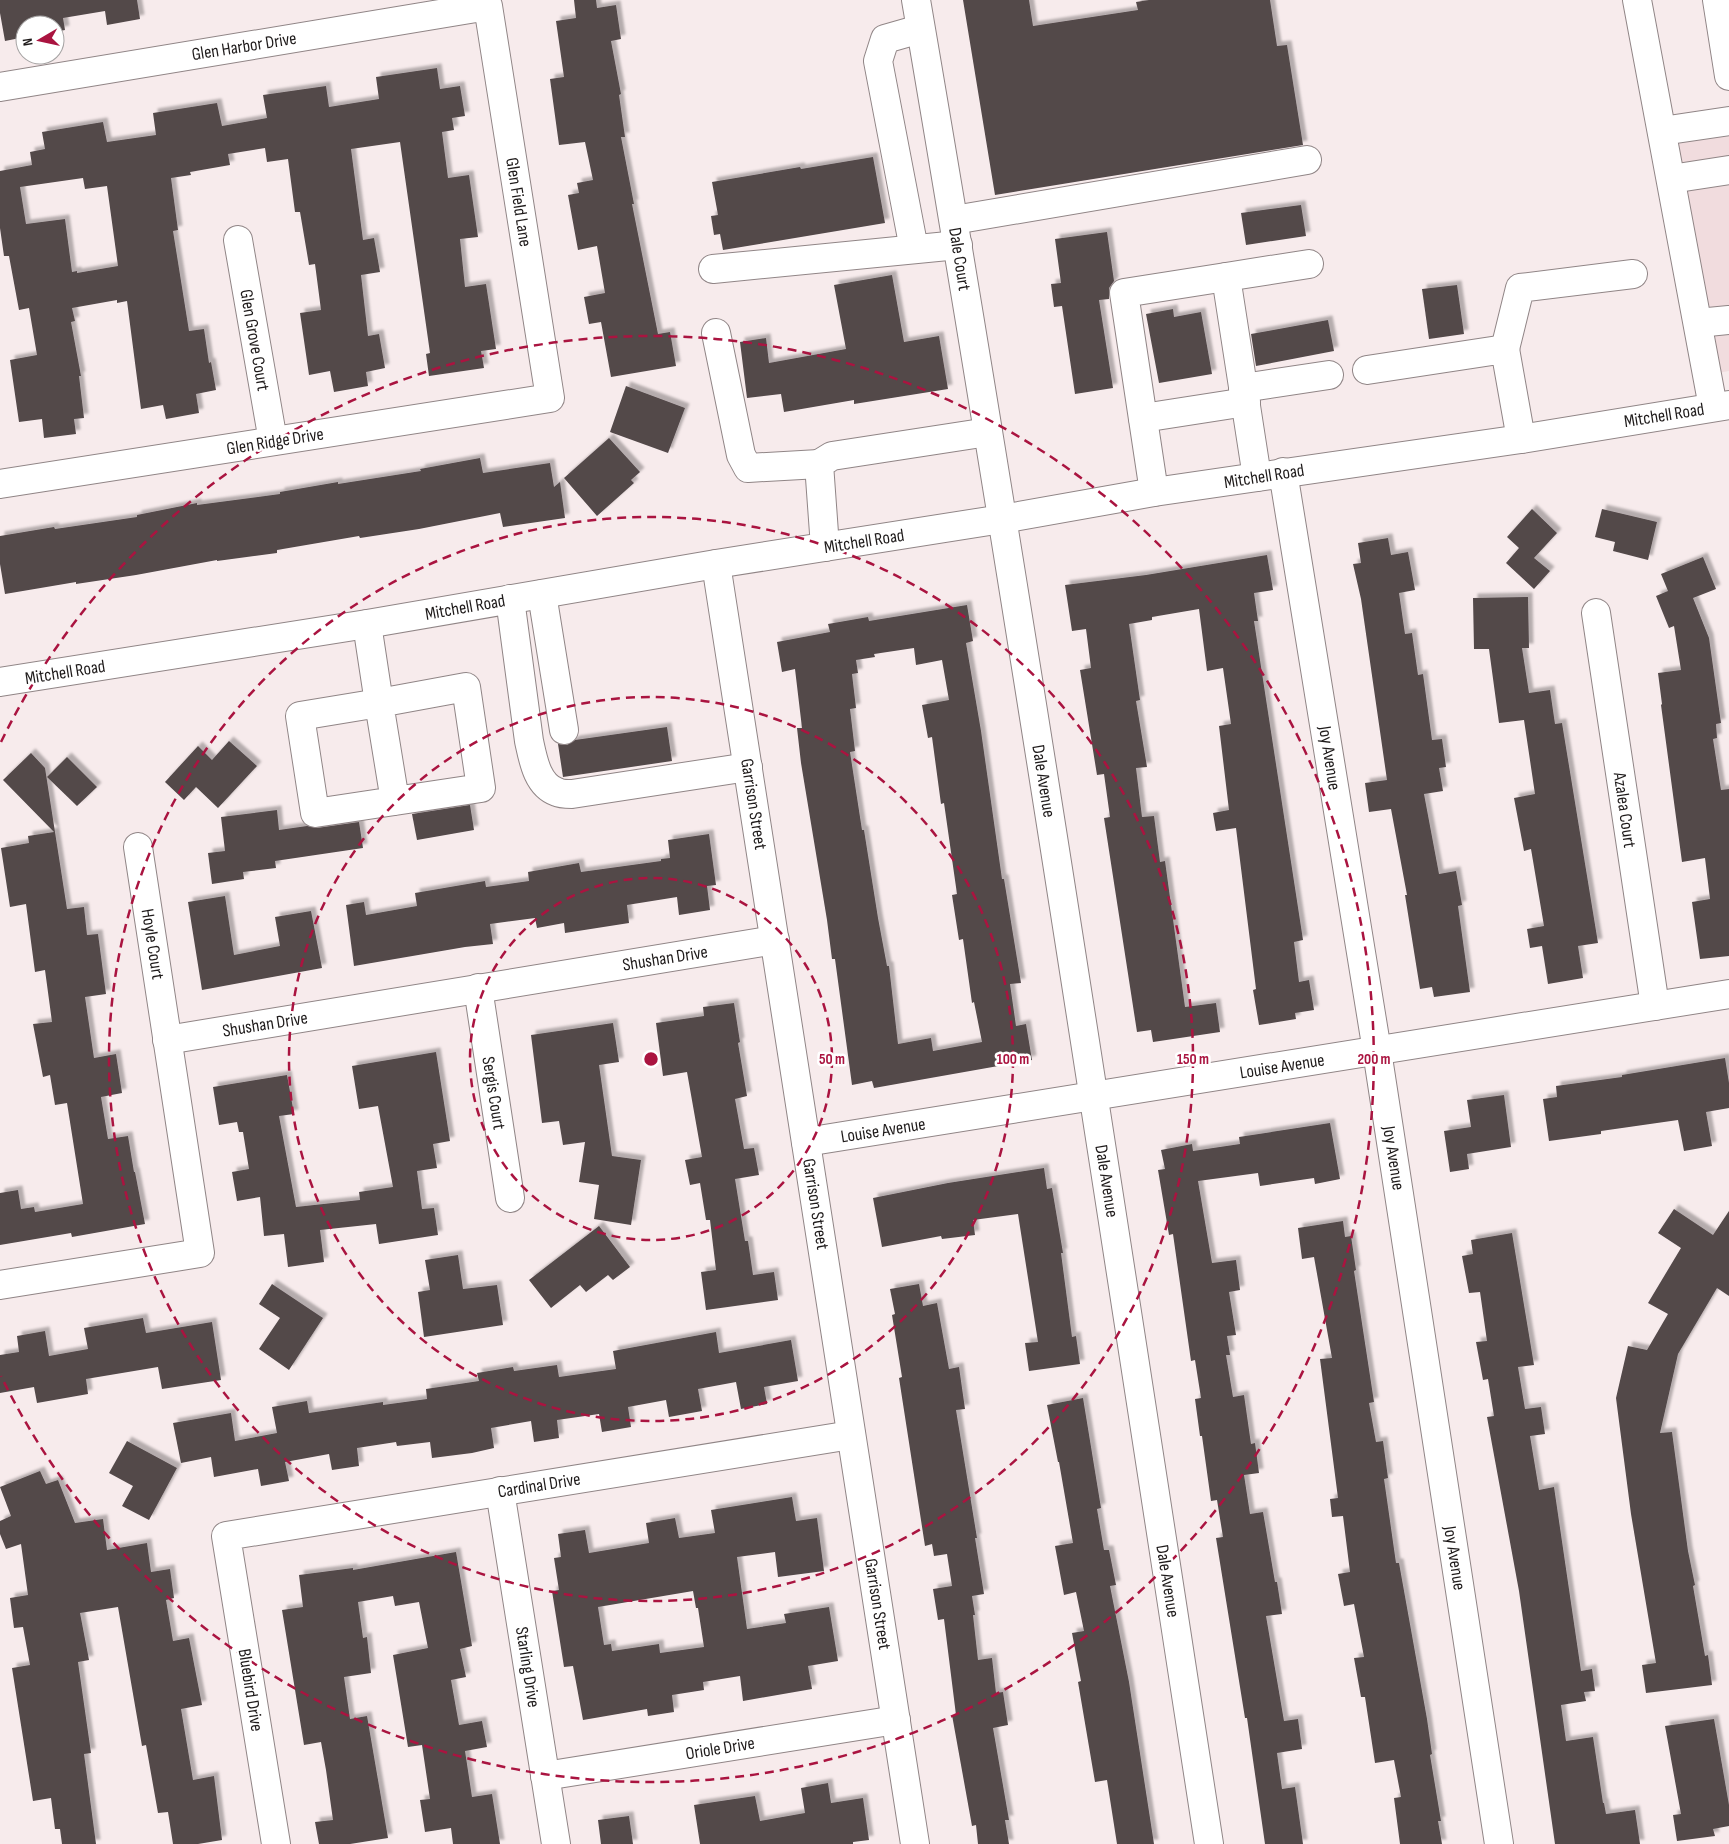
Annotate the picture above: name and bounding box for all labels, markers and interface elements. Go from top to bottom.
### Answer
north arrow [15,15,65,65]
street label: Glen Harbor Drive [190,28,298,65]
text: N [19,37,37,47]
street label: Glen Field Lane [501,156,536,248]
street label: Dale Court [944,226,975,293]
street label: Glen Grove Court [235,288,274,393]
street label: Mitchell Road [1622,399,1706,432]
street label: Glen Ridge Drive [225,423,325,460]
street label: Mitchell Road [1222,460,1306,493]
street label: Mitchell Road [822,525,906,558]
street label: Mitchell Road [423,590,507,625]
street label: Mitchell Road [23,656,107,689]
street label: Joy Avenue [1314,723,1345,792]
street label: Dale Avenue [1027,743,1060,819]
street label: Garrison Street [736,757,771,852]
street label: Azalea Court [1609,770,1640,850]
street label: Hoyle Court [137,907,169,981]
street label: Shushan Drive [621,941,709,976]
street label: Shushan Drive [221,1007,309,1042]
street label: Louise Avenue [1238,1049,1326,1084]
centre of rings [642,1050,660,1068]
text: 50 m [819,1050,845,1069]
text: 100 m [997,1050,1029,1069]
text: 150 m [1177,1050,1209,1069]
text: 200 m [1357,1050,1391,1069]
street label: Sergis Court [477,1055,510,1132]
street label: Louise Avenue [839,1113,927,1148]
street label: Joy Avenue [1378,1123,1409,1192]
street label: Dale Avenue [1090,1143,1123,1219]
street label: Garrison Street [798,1157,833,1252]
street label: Cardinal Drive [496,1469,582,1502]
street label: Joy Avenue [1439,1523,1470,1592]
street label: Dale Avenue [1151,1543,1184,1619]
street label: Garrison Street [860,1557,895,1652]
street label: Starling Drive [511,1625,544,1709]
street label: Bluebird Drive [234,1647,267,1733]
street label: Oriole Drive [684,1733,756,1764]

